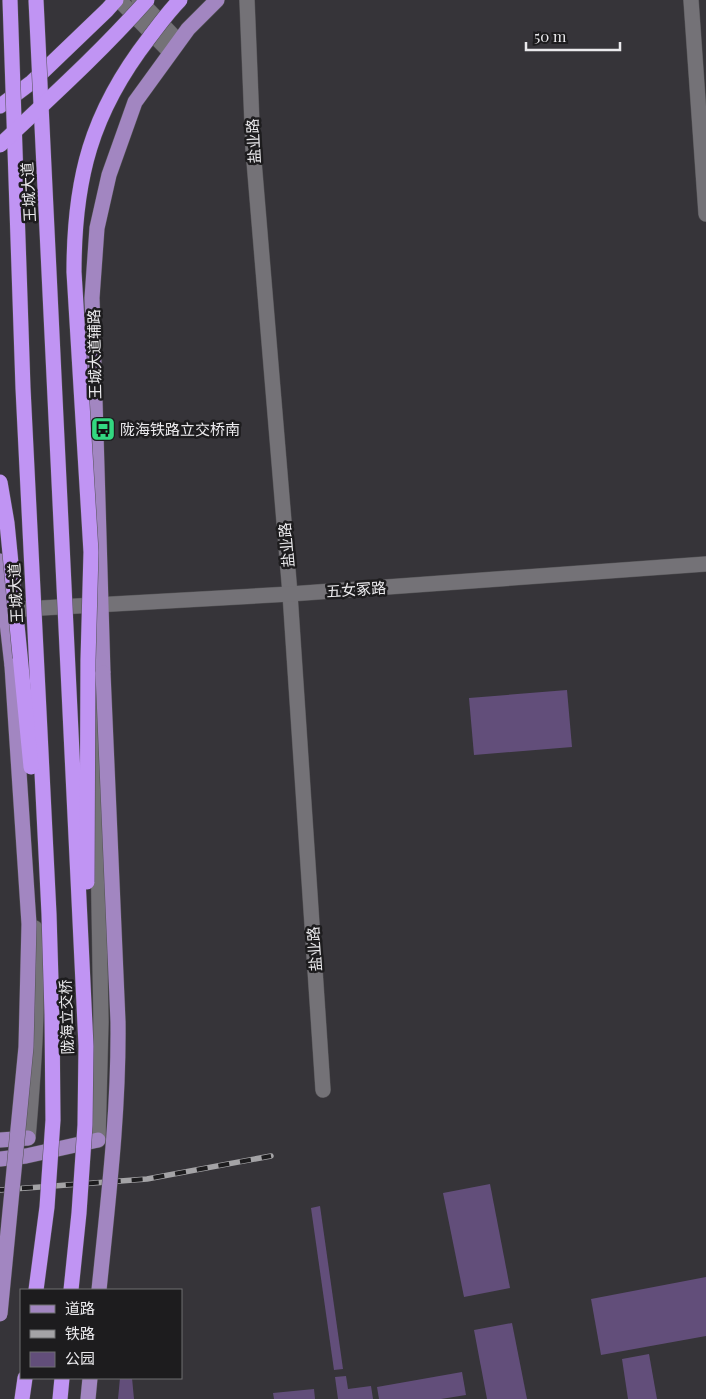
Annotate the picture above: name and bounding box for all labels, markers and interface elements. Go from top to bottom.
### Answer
scale bar [526,20,620,52]
text: 50 m [534,26,567,46]
street label: 盐业路 [242,118,264,164]
street label: 王城大道 [16,162,40,222]
street label: 王城大道辅路 [83,309,105,399]
bus stop icon: 陇海铁路立交桥南 [90,416,116,442]
place label: 陇海铁路立交桥南 [120,419,240,439]
street label: 盐业路 [274,522,298,568]
street label: 王城大道 [3,563,27,623]
street label: 五女冢路 [325,577,387,601]
street label: 盐业路 [302,926,326,972]
street label: 陇海立交桥 [55,979,77,1055]
legend [20,1289,182,1379]
text: 道路 [65,1298,95,1318]
text: 铁路 [65,1323,95,1343]
text: 公园 [65,1348,95,1368]

